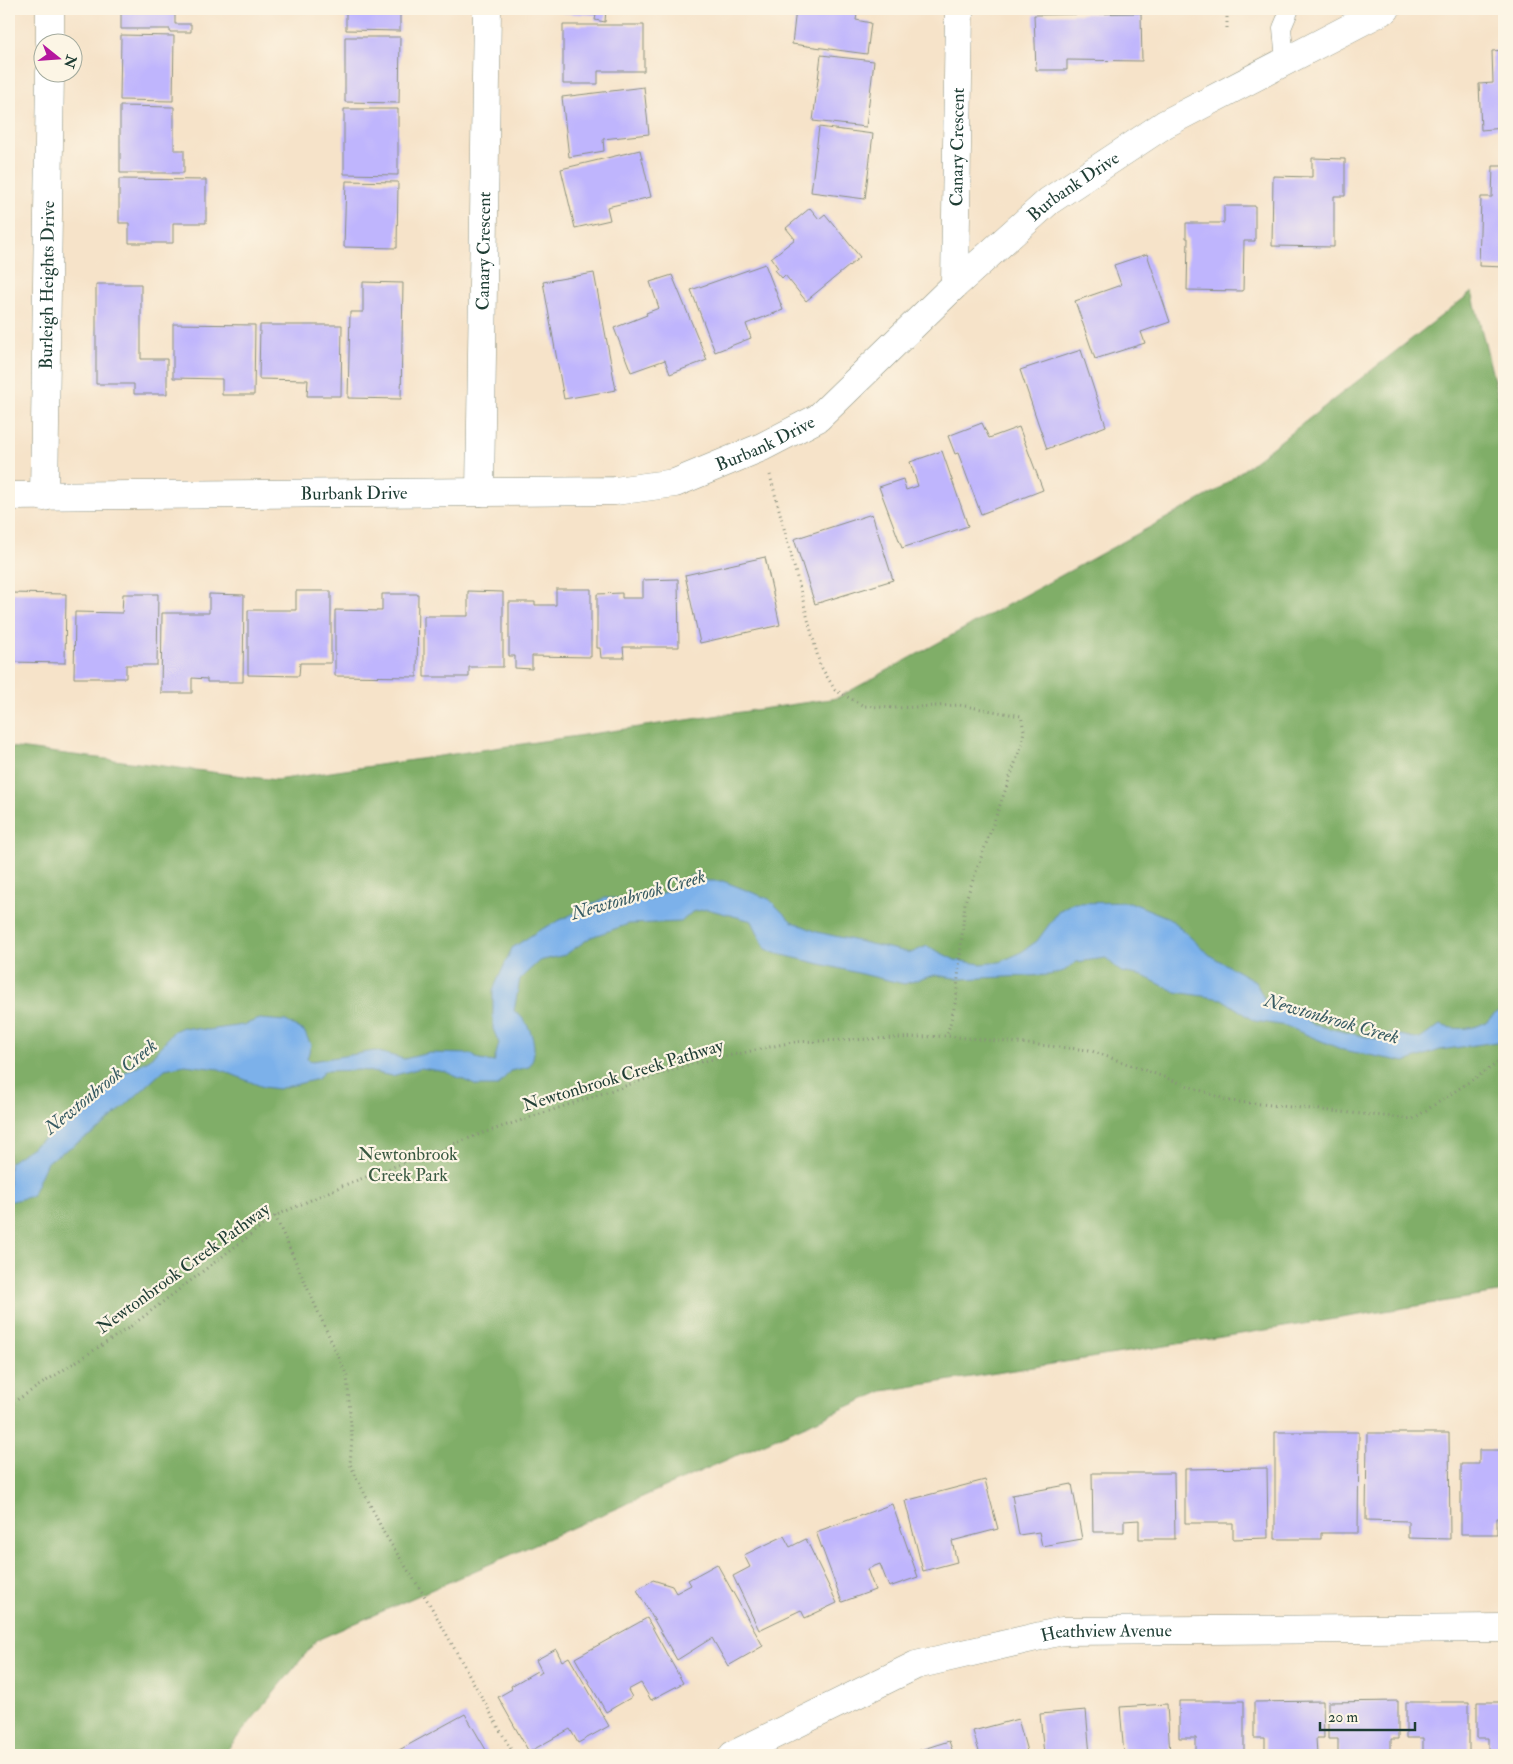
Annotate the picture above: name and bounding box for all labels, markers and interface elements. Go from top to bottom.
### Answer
north arrow [32,32,82,82]
text: N [60,52,80,71]
street label: Canary Crescent [945,87,970,207]
street label: Burbank Drive [1023,146,1124,227]
street label: Canary Crescent [472,191,496,311]
street label: Burleigh Heights Drive [35,200,60,370]
street label: Burbank Drive [712,410,819,477]
street label: Burbank Drive [300,482,408,506]
water label: Newtonbrook Creek [567,864,708,926]
water label: Newtonbrook Creek [1261,988,1402,1050]
water label: Newtonbrook Creek [38,1034,162,1140]
street label: Newtonbrook Creek Pathway [520,1034,727,1117]
park label: Newtonbrook Creek Park [358,1143,458,1187]
street label: Newtonbrook Creek Pathway [92,1197,275,1339]
street label: Heathview Avenue [1038,1619,1173,1648]
scale bar [1320,1699,1416,1731]
text: 20 m [1328,1708,1358,1727]

